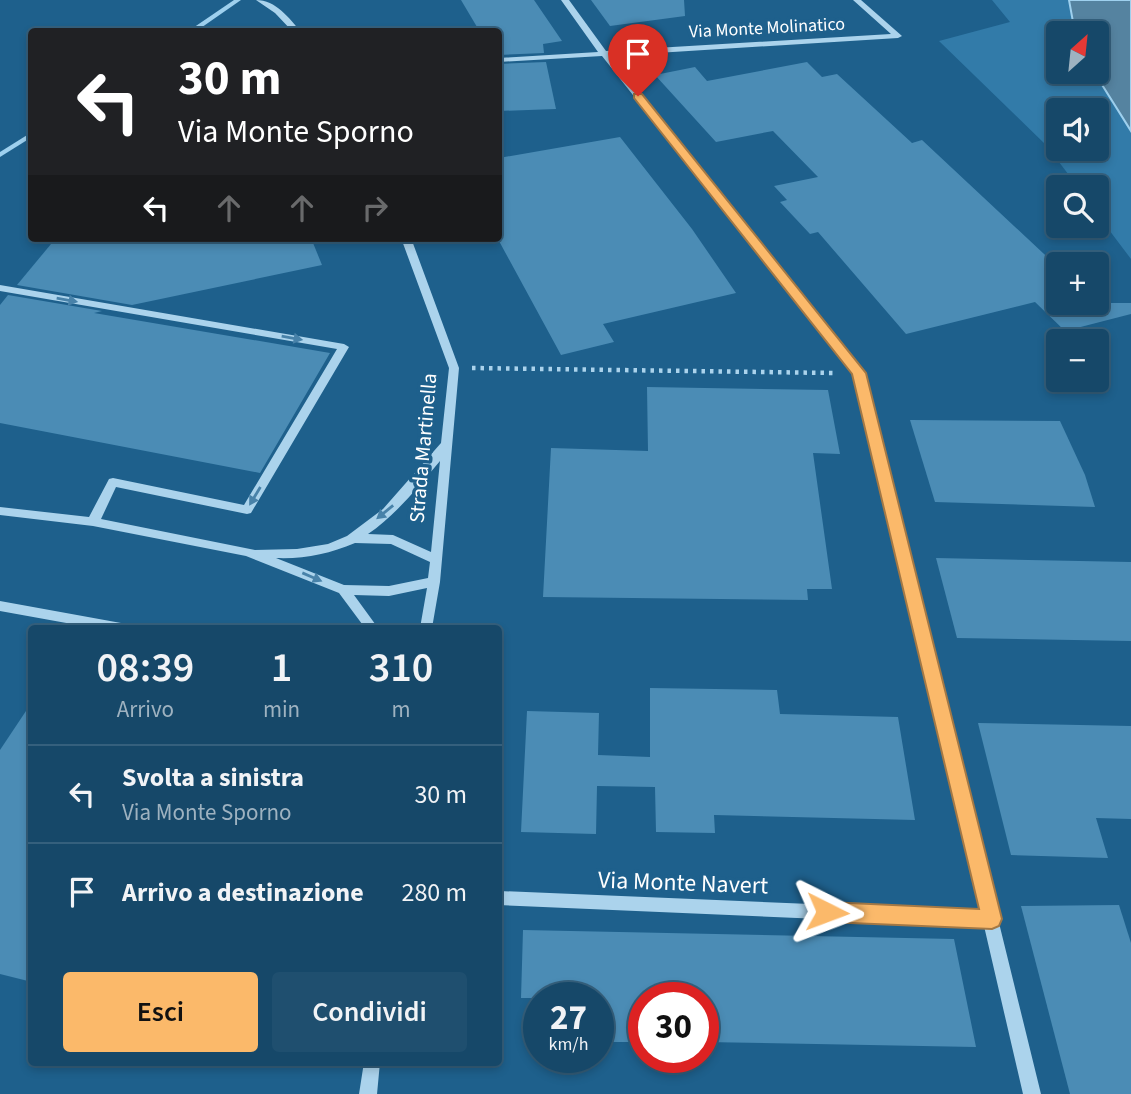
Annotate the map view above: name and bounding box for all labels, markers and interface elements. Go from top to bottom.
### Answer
street label: Via Monte Molinatico [688,11,846,45]
north arrow [1046,21,1110,84]
map controls [1046,21,1109,392]
pin [608,24,668,96]
icon: arrive [619,35,657,73]
text: 30 m [178,44,282,114]
icon: left [63,56,154,147]
button: sound [1046,98,1109,161]
text: Via Monte Sporno [178,109,414,155]
button: search [1046,175,1109,238]
icon: left [137,189,175,227]
icon: ahead [210,189,248,227]
icon: ahead [283,189,321,227]
icon: right [356,189,394,227]
button: + [1046,252,1109,315]
one-way arrow [56,295,78,306]
button: − [1046,329,1109,392]
one-way arrow [281,333,303,344]
street label: Strada Martinella [402,372,444,524]
one-way arrow [249,487,261,506]
one-way arrow [377,504,394,519]
one-way arrow [302,571,323,582]
text: 08:39 [97,638,194,698]
text: 1 [271,638,292,698]
text: 310 [369,638,433,698]
text: Arrivo [117,693,174,726]
text: min [263,693,300,726]
text: m [392,693,411,726]
text: Svolta a sinistra [122,759,304,796]
icon: left [63,775,101,813]
text: 30 m [414,776,467,813]
text: Via Monte Sporno [122,796,291,829]
street label: Via Monte Navert [597,863,769,903]
icon: arrive [63,873,101,911]
text: Arrivo a destinazione [122,874,364,911]
text: 280 m [401,874,467,911]
position arrow [790,875,864,949]
button: Esci [63,972,258,1052]
button: Condividi [272,972,467,1052]
speed limit sign: 30 [628,982,719,1073]
text: 27 [550,993,587,1043]
text: km/h [549,1032,588,1057]

